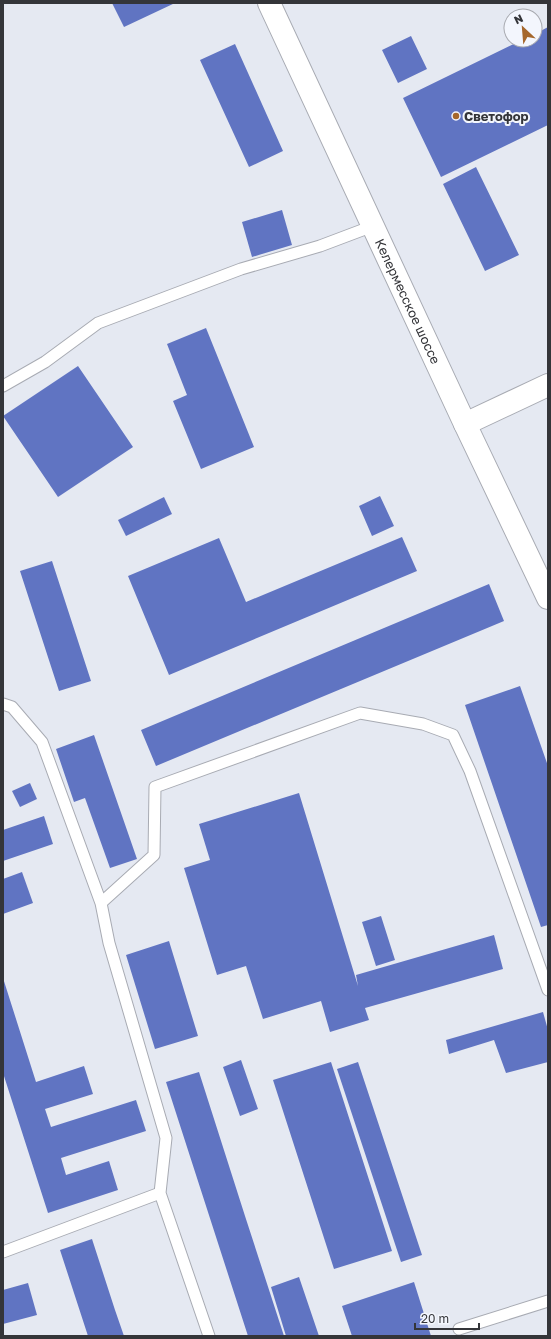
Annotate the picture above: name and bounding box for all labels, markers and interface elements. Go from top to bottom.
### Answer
north arrow [503,8,543,48]
text: N [512,11,525,26]
place label: Светофор [464,108,529,124]
marker: Светофор [451,111,461,121]
street label: Келермесское шоссе [372,236,444,366]
scale bar [415,1305,479,1331]
text: 20 m [421,1311,449,1326]

